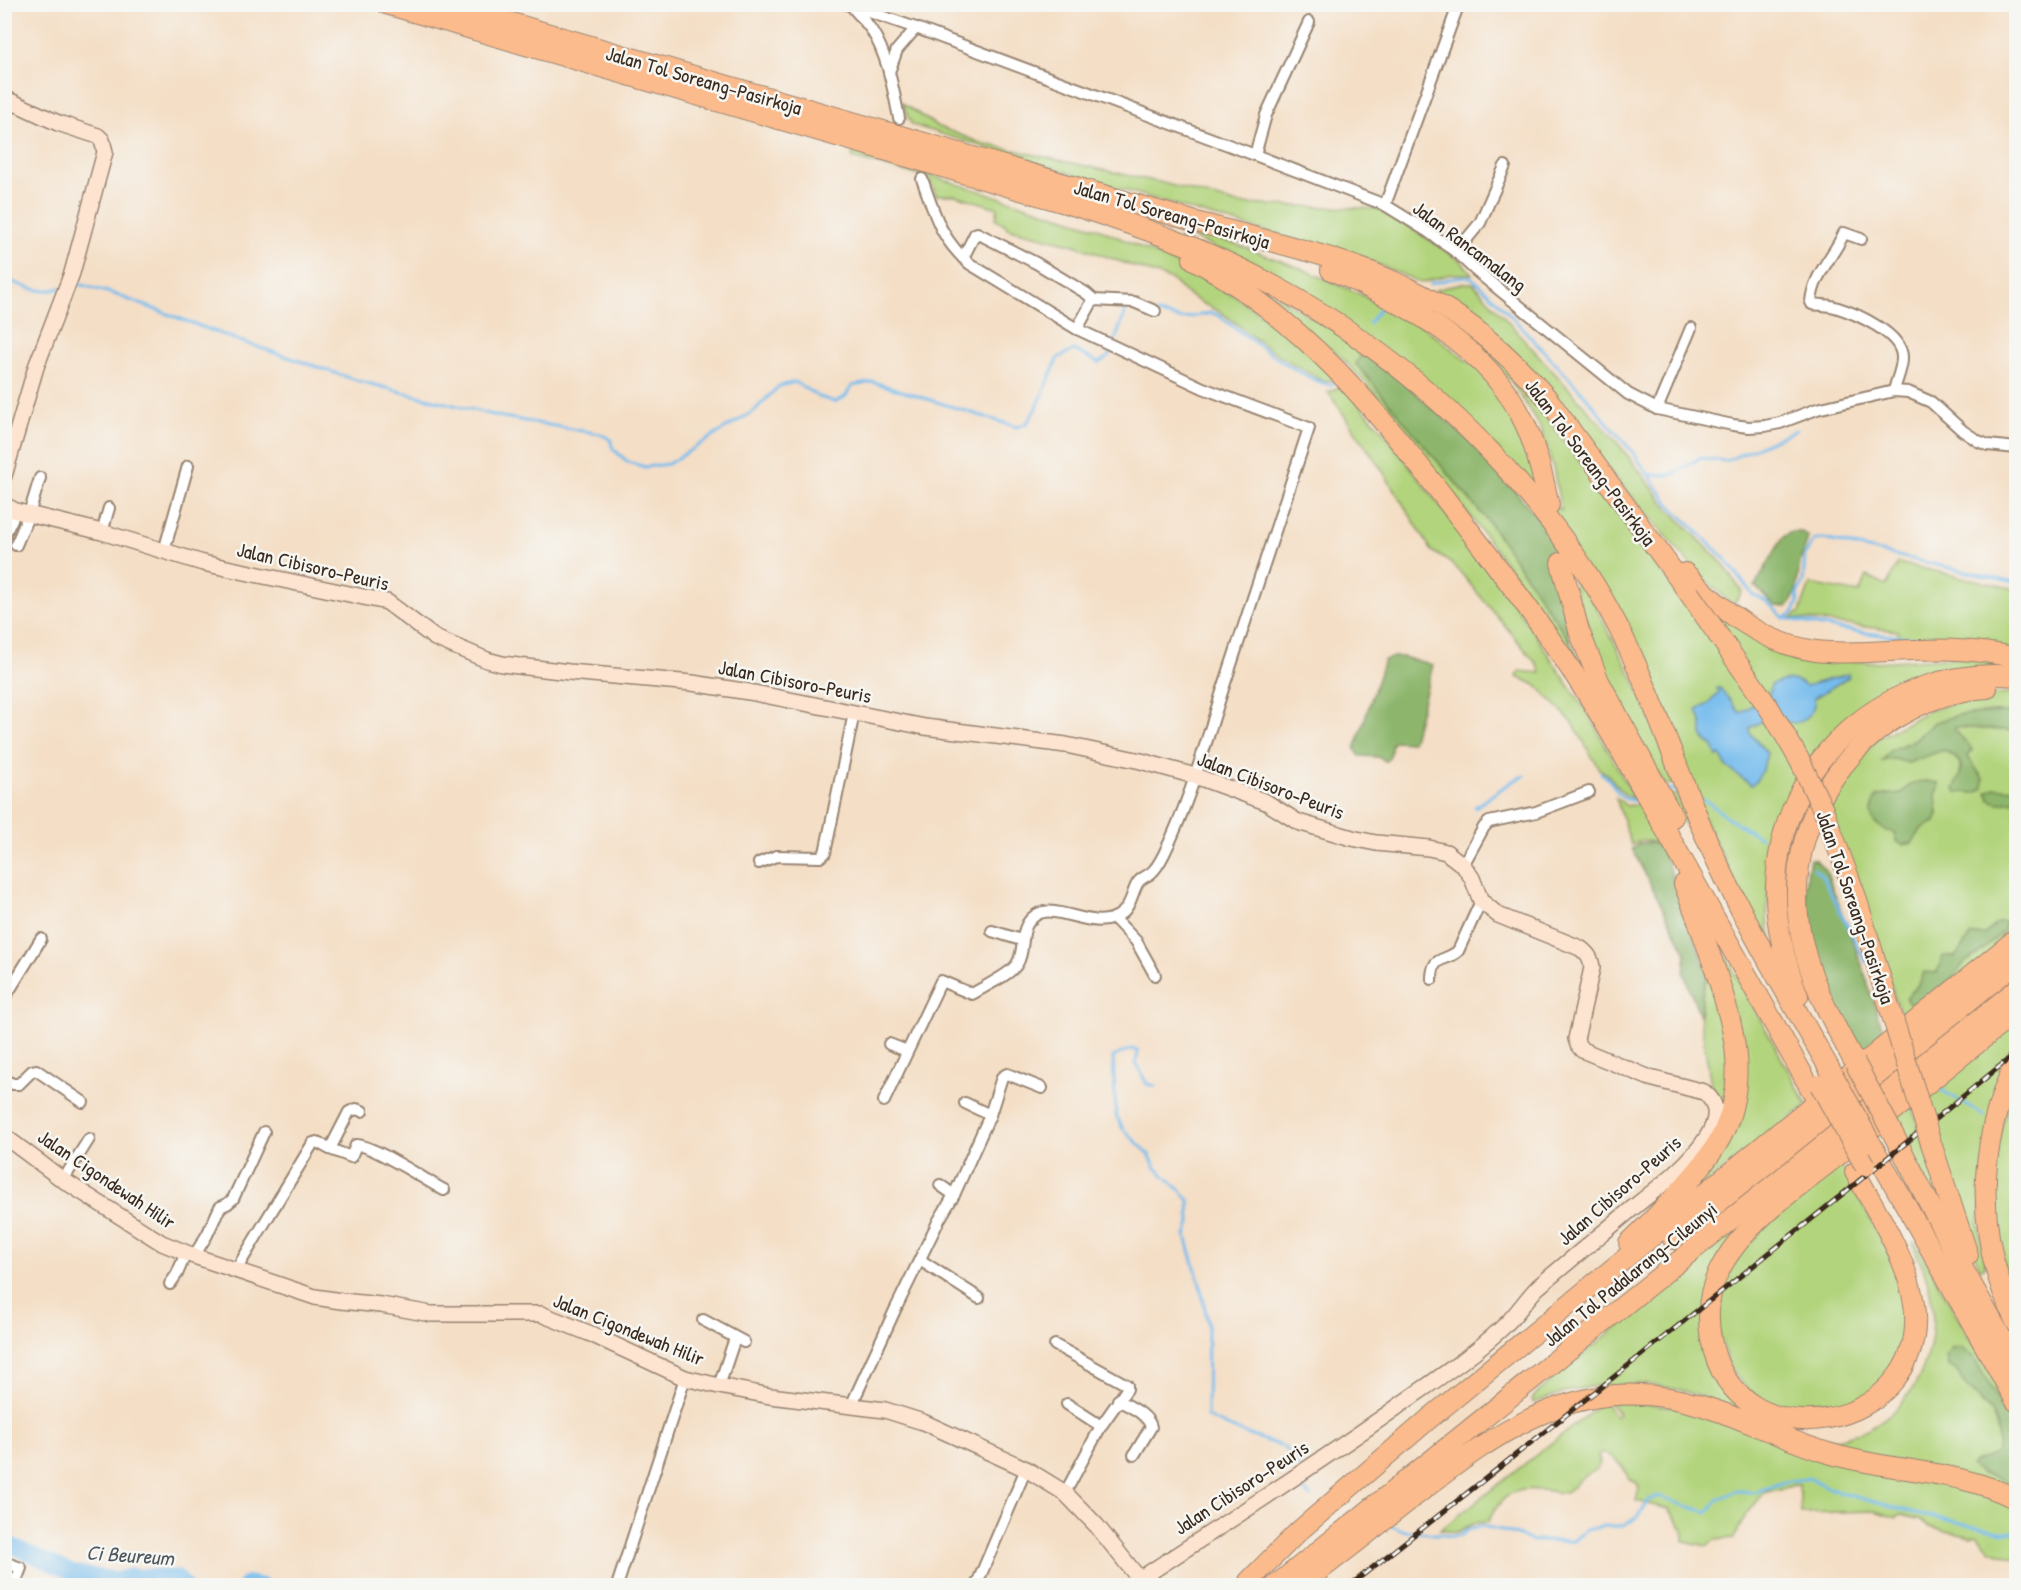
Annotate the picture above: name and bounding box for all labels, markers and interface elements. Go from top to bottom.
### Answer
street label: Jalan Tol Soreang–Pasirkoja [603,39,805,121]
street label: Jalan Tol Soreang–Pasirkoja [1071,173,1273,255]
street label: Jalan Rancamalang [1408,194,1533,298]
street label: Jalan Tol Soreang–Pasirkoja [1519,373,1663,551]
street label: Jalan Cibisoro-Peuris [234,535,392,597]
street label: Jalan Cibisoro-Peuris [716,653,874,709]
street label: Jalan Cibisoro-Peuris [1194,745,1349,826]
street label: Jalan Tol Soreang–Pasirkoja [1810,807,1902,1007]
street label: Jalan Cigondewah Hilir [33,1123,181,1235]
street label: Jalan Cibisoro-Peuris [1552,1129,1687,1251]
street label: Jalan Tol Padalarang–Cileunyi [1537,1195,1723,1353]
street label: Jalan Cigondewah Hilir [549,1286,709,1372]
street label: Jalan Cibisoro-Peuris [1169,1433,1314,1541]
water label: Ci Beureum [85,1537,175,1573]

